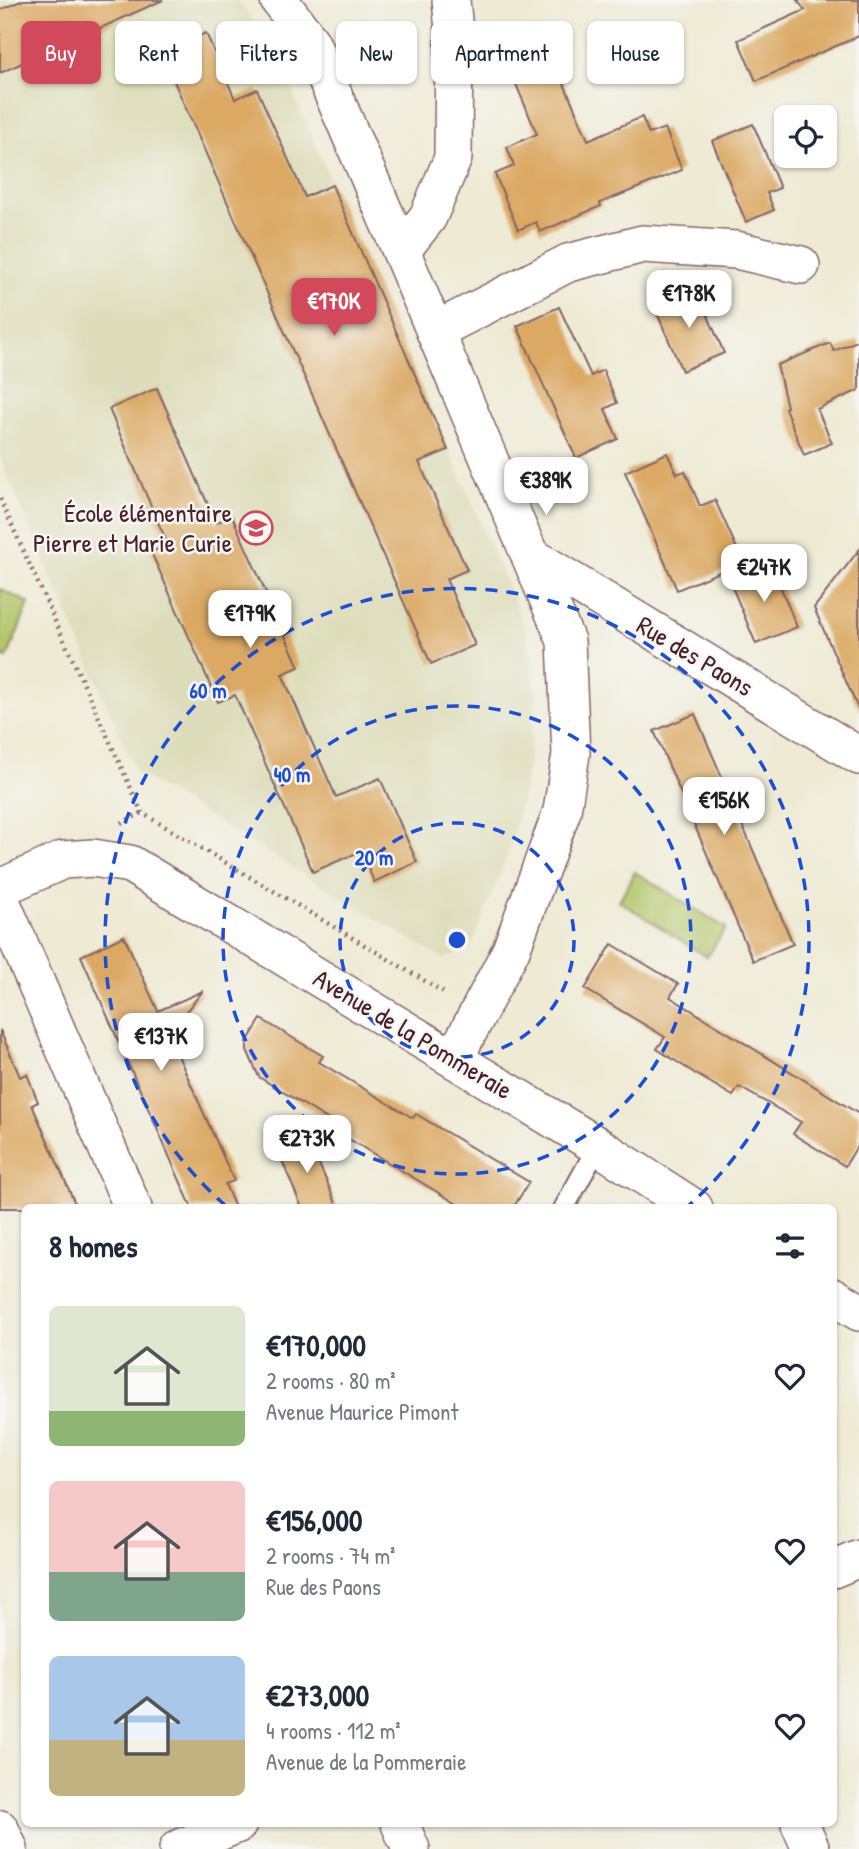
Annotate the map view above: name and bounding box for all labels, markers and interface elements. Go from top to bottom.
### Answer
chip: Buy [21,21,101,84]
chip: Rent [115,21,202,84]
chip: Filters [216,21,322,84]
chip: New [336,21,417,84]
chip: Apartment [431,21,573,84]
chip: House [587,21,684,84]
map controls [774,105,837,168]
button: locate [774,105,837,168]
pin: €178K [640,270,738,330]
text: €178K [663,277,715,308]
pin: €170K [285,278,383,338]
text: €170K [307,285,361,316]
pin: €389K [497,458,595,517]
text: €389K [520,464,572,495]
place label: École élémentaire Pierre et Marie Curie [33,495,232,560]
school or university icon: École élémentaire Pierre et Marie Curie [237,509,275,547]
pin: €247K [715,544,813,604]
text: €247K [737,551,791,582]
pin: €179K [201,590,299,650]
text: €179K [224,597,276,628]
street label: Rue des Paons [631,607,760,704]
text: 60 m [190,676,226,705]
text: 40 m [274,760,310,789]
pin: €156K [675,778,773,837]
text: €156K [699,784,749,815]
text: 20 m [355,843,393,872]
centre of rings [445,928,469,952]
street label: Avenue de la Pommeraie [307,960,519,1107]
pin: €137K [112,1014,210,1073]
text: €137K [134,1020,188,1051]
pin: €273K [258,1116,356,1175]
text: €273K [279,1122,335,1153]
text: 8 homes [49,1226,137,1266]
icon: filters [771,1227,809,1265]
text: €170,000 [266,1325,366,1365]
icon: home [105,1334,189,1418]
icon: heart [771,1357,809,1395]
text: 2 rooms · 80 m² [266,1365,396,1396]
text: Avenue Maurice Pimont [266,1396,458,1427]
text: €156,000 [266,1500,362,1540]
icon: home [105,1509,189,1593]
icon: heart [771,1532,809,1570]
text: 2 rooms · 74 m² [266,1540,395,1571]
text: Rue des Paons [266,1571,381,1602]
text: €273,000 [266,1675,369,1715]
icon: home [105,1684,189,1768]
icon: heart [771,1707,809,1745]
text: 4 rooms · 112 m² [266,1715,401,1746]
text: Avenue de la Pommeraie [266,1746,466,1777]

